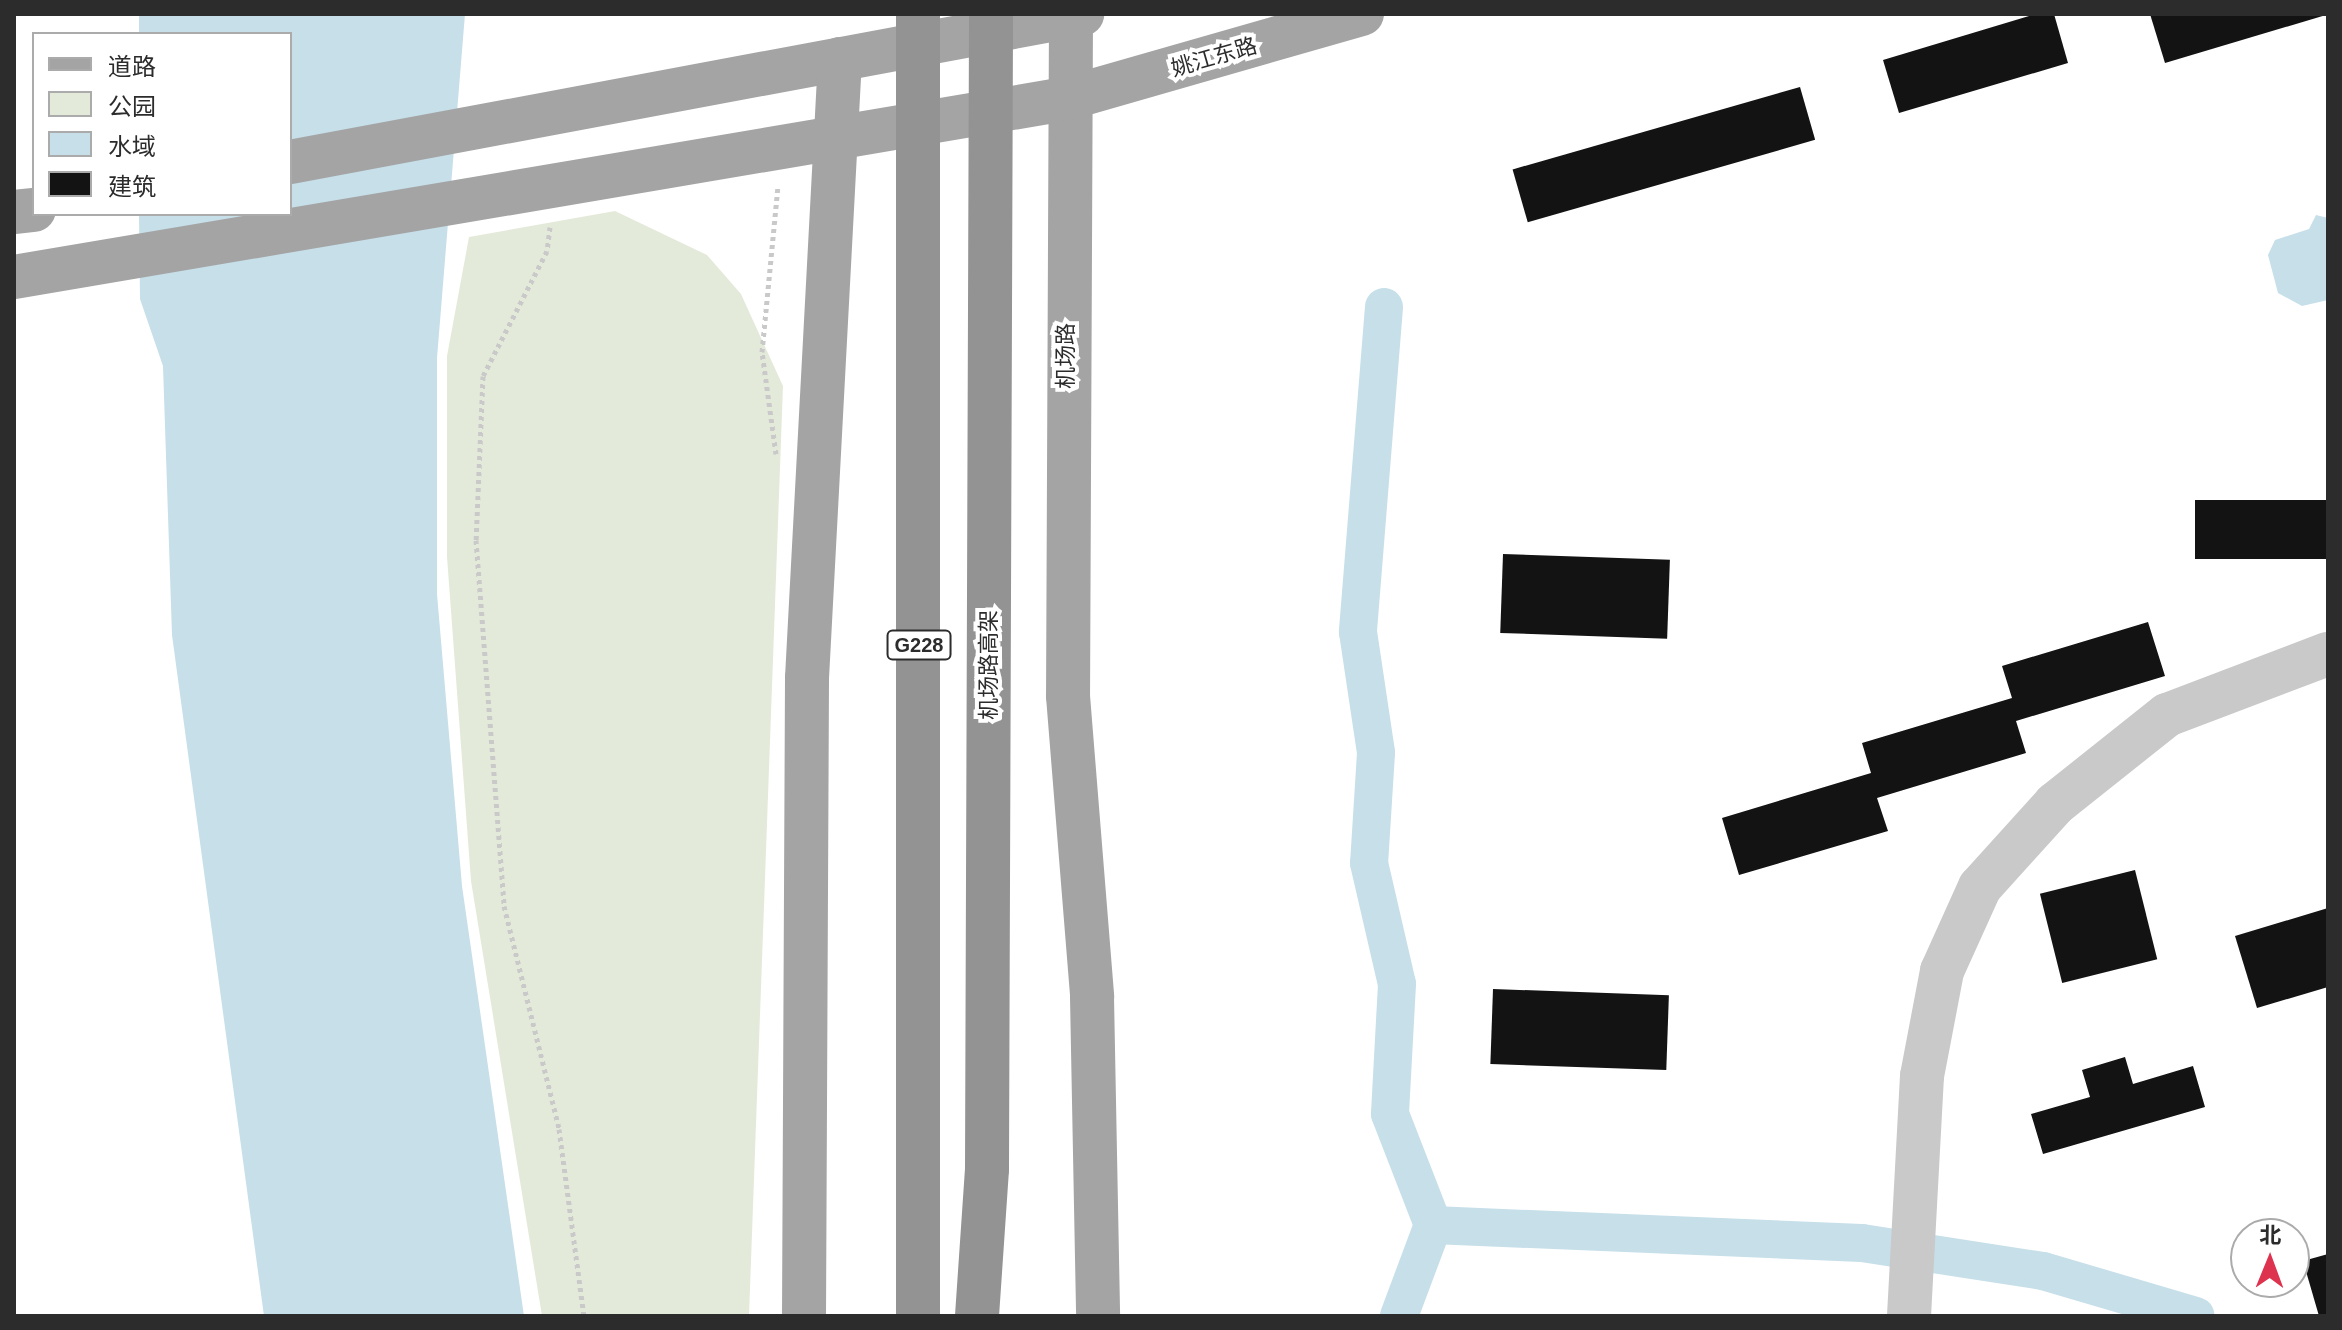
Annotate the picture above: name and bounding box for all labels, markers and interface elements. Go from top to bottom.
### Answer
legend [32,32,292,216]
street label: 姚江东路 [1168,32,1260,82]
text: 道路 [108,53,156,80]
text: 公园 [108,93,156,120]
text: 水域 [108,133,156,160]
text: 建筑 [108,173,156,200]
street label: 机场路 [1053,323,1079,389]
street label: 机场路高架 [976,610,1002,720]
road number: G228 [885,629,953,661]
north arrow [2230,1218,2310,1298]
text: 北 [2259,1223,2282,1248]

